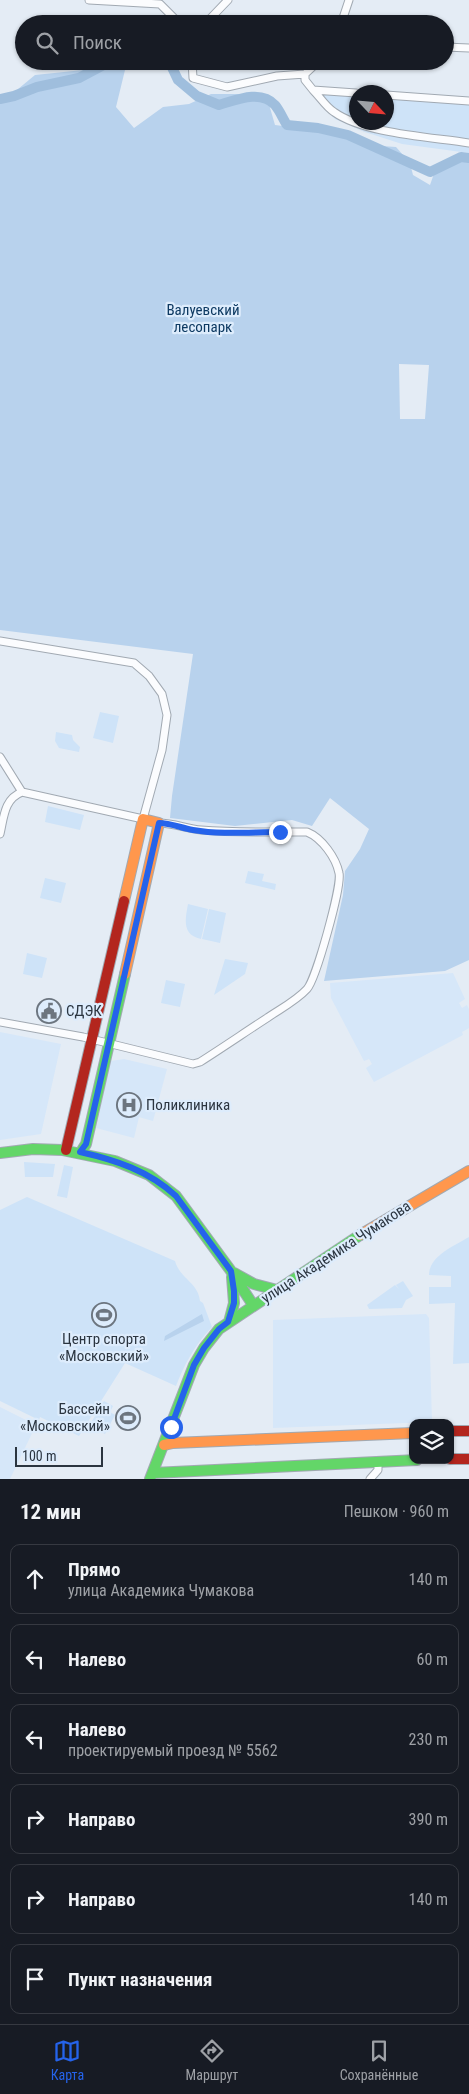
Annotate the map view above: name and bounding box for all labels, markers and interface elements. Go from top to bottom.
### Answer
search box [15,15,454,70]
icon: search [33,29,61,57]
text: Поиск [73,31,122,54]
north arrow [349,85,394,130]
park label: Валуевский лесопарк [166,301,240,336]
route end [269,821,292,844]
public building icon: СДЭК [36,998,62,1024]
place label: СДЭК [66,1002,102,1020]
hospital icon: Поликлиника [116,1092,142,1118]
place label: Поликлиника [146,1096,230,1114]
street label: улица Академика Чумакова [258,1197,414,1307]
sports icon: Центр спорта «Московский» [91,1302,117,1328]
place label: Центр спорта «Московский» [59,1330,149,1365]
place label: Бассейн «Московский» [20,1400,110,1435]
sports icon: Бассейн «Московский» [115,1405,141,1431]
route start [160,1416,183,1439]
map controls [409,1419,454,1464]
button: layers [409,1419,454,1464]
scale bar [15,1444,102,1467]
text: 100 m [22,1448,57,1464]
text: 12 мин [20,1500,81,1524]
text: Пешком · 960 m [344,1502,449,1521]
text: Прямо [68,1558,121,1581]
icon: ahead [21,1565,49,1593]
text: 140 m [409,1570,448,1589]
text: улица Академика Чумакова [68,1581,254,1600]
icon: left [21,1645,49,1673]
text: Налево [68,1648,126,1671]
text: 60 m [416,1650,448,1669]
text: Налево [68,1718,126,1741]
icon: left [21,1725,49,1753]
text: 230 m [409,1730,448,1749]
text: проектируемый проезд № 5562 [68,1741,278,1760]
icon: right [21,1805,49,1833]
text: Направо [68,1808,135,1831]
text: 390 m [409,1810,448,1829]
icon: right [21,1885,49,1913]
text: Направо [68,1888,135,1911]
text: 140 m [409,1890,448,1909]
icon: arrive [21,1965,49,1993]
text: Пункт назначения [68,1968,212,1991]
tab: Карта [51,2037,84,2083]
tab: Маршрут [186,2037,238,2083]
tab: Сохранённые [340,2037,418,2083]

